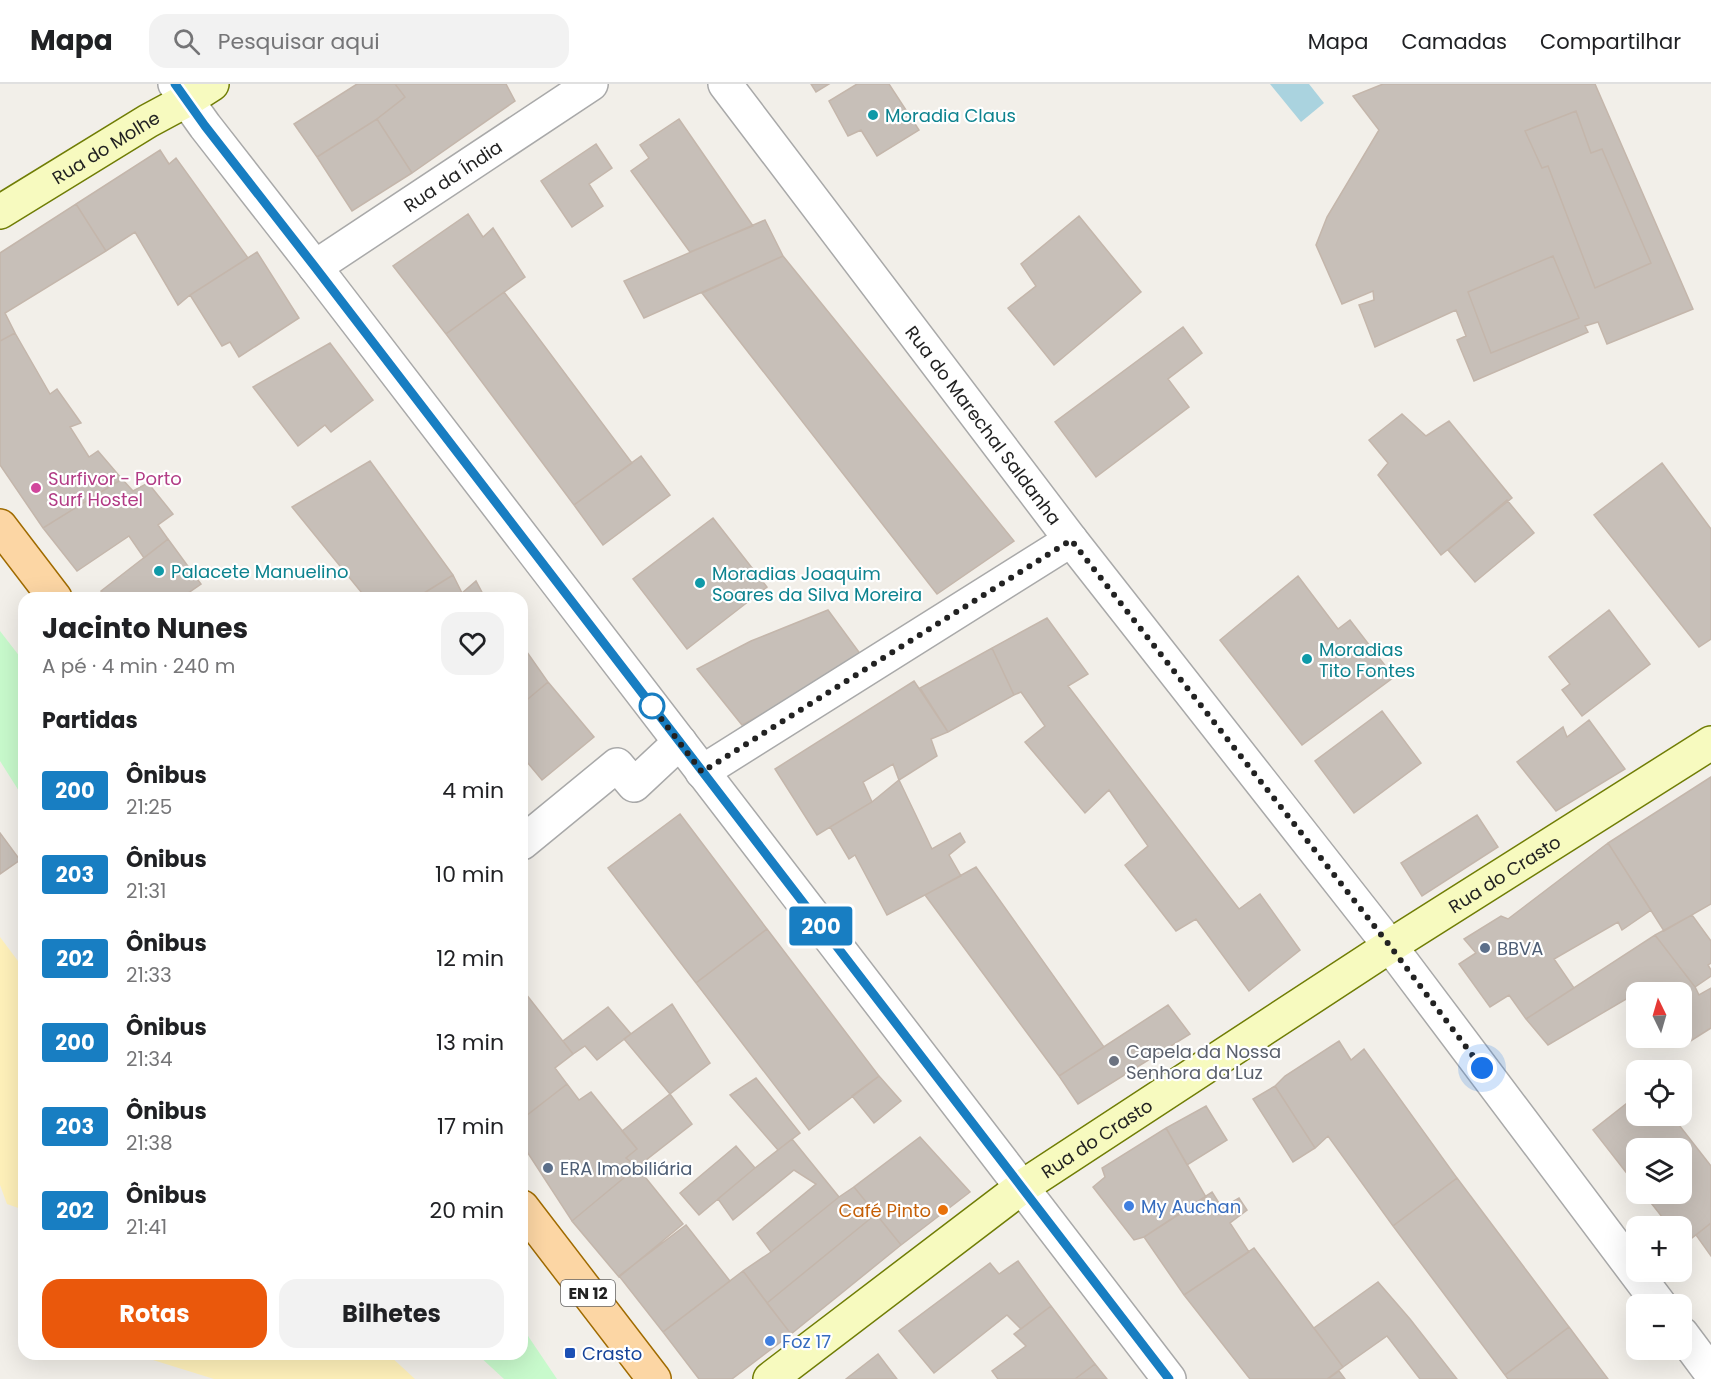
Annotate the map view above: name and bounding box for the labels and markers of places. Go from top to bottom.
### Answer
place label: Moradia Claus [885,103,1016,128]
marker: Moradia Claus [866,108,880,122]
place label: Surfivor - Porto Surf Hostel [48,466,182,512]
marker: Surfivor - Porto Surf Hostel [29,481,43,495]
place label: Palacete Manuelino [171,559,349,584]
place label: Moradias Joaquim Soares da Silva Moreira [712,561,922,607]
marker: Palacete Manuelino [152,564,166,578]
marker: Moradias Joaquim Soares da Silva Moreira [693,576,707,590]
place label: Moradias Tito Fontes [1319,637,1415,683]
marker: Moradias Tito Fontes [1300,652,1314,666]
unlabelled marker [639,693,665,719]
place label: BBVA [1497,936,1543,961]
marker: BBVA [1478,941,1492,955]
place label: Capela da Nossa Senhora da Luz [1126,1039,1281,1085]
marker: Capela da Nossa Senhora da Luz [1107,1054,1121,1068]
place label: ERA Imobiliária [560,1156,693,1181]
marker: ERA Imobiliária [541,1161,555,1175]
place label: My Auchan [1141,1194,1241,1219]
place label: Café Pinto [839,1198,931,1223]
marker: My Auchan [1122,1199,1136,1213]
marker: Café Pinto [936,1203,950,1217]
place label: Foz 17 [782,1329,831,1354]
marker: Foz 17 [763,1334,777,1348]
place label: Crasto [582,1341,642,1366]
marker: Crasto [563,1346,577,1360]

